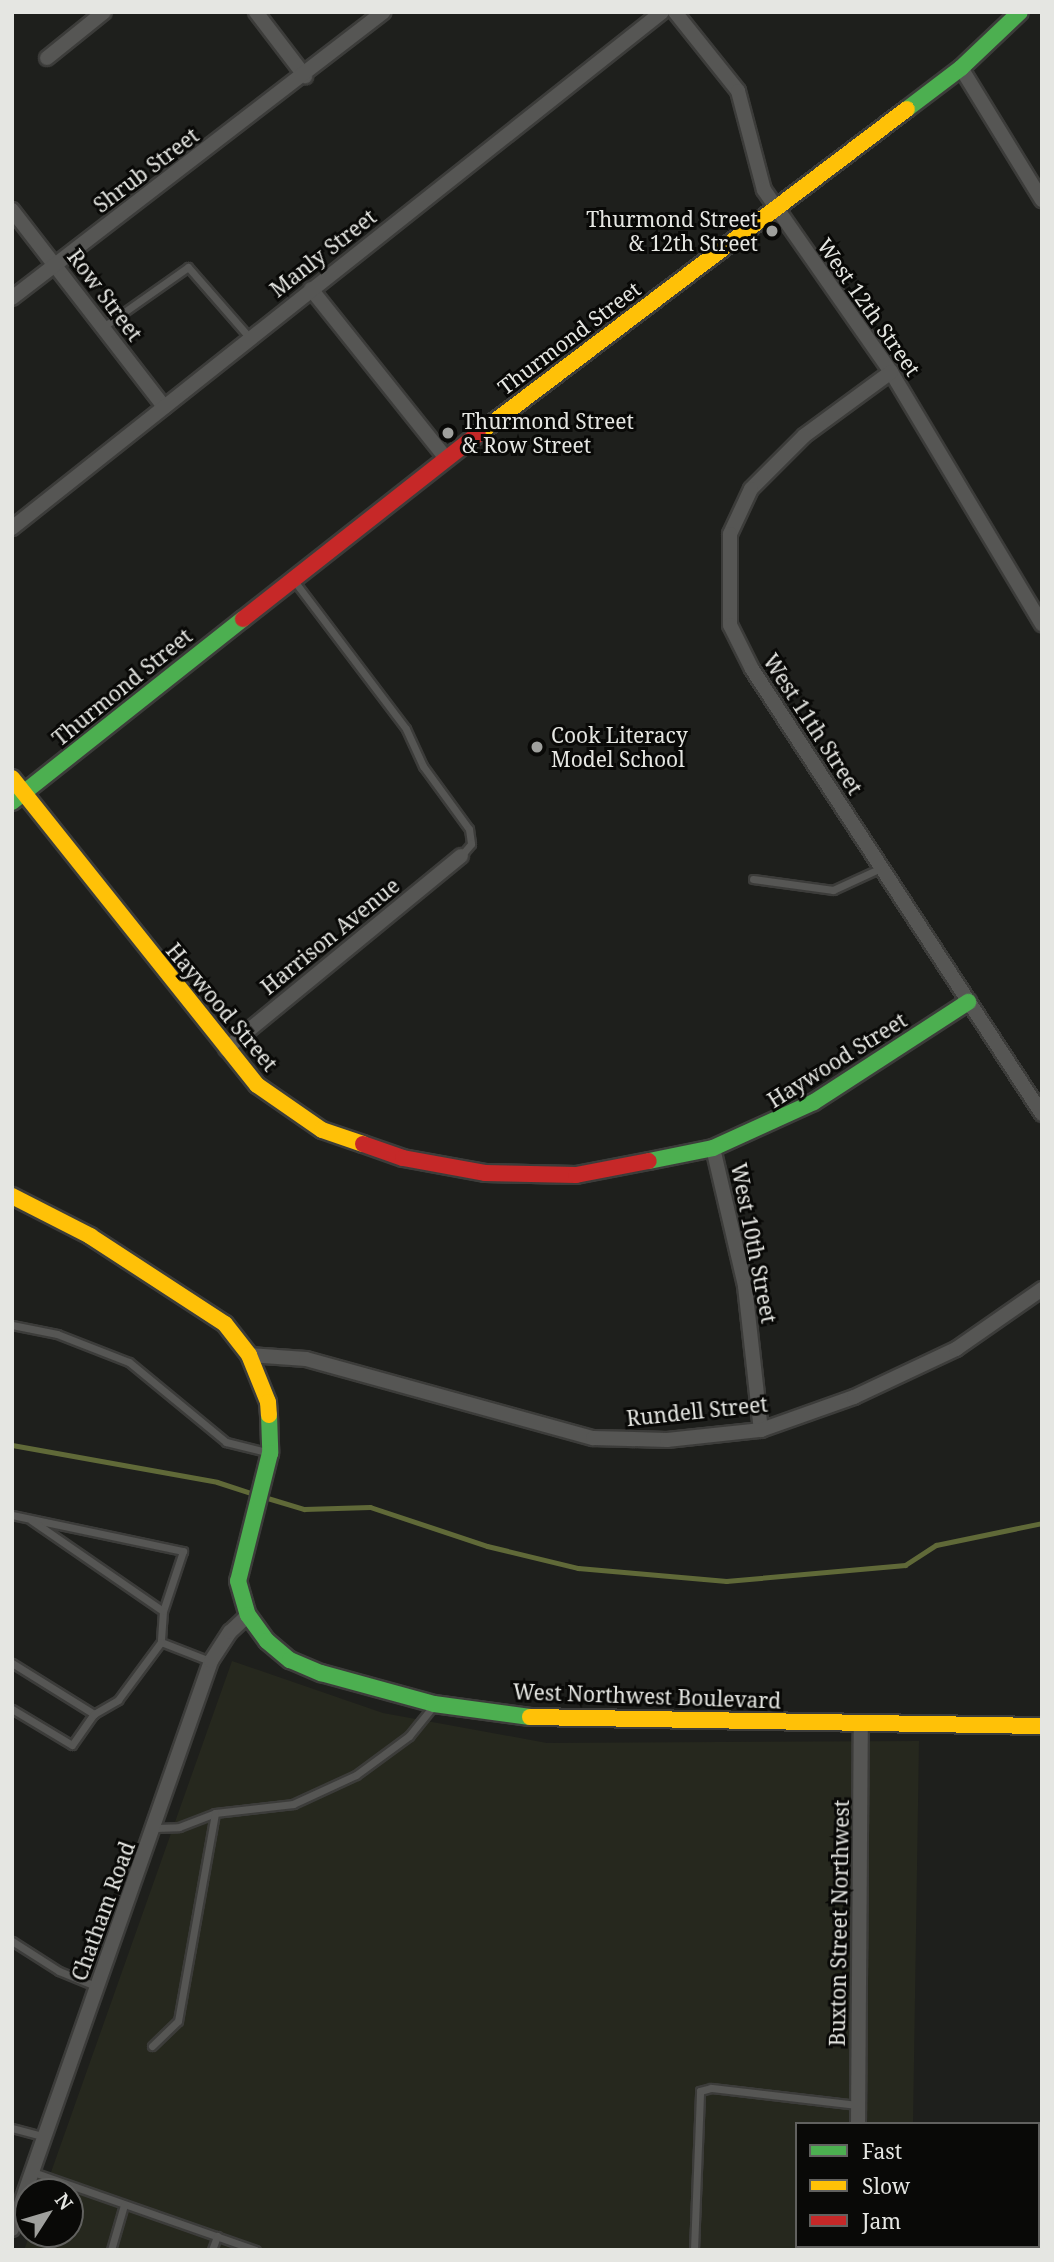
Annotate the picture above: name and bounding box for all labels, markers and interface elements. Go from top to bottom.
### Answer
street label: Shrub Street [89,122,203,218]
street label: Manly Street [265,204,381,302]
place label: Thurmond Street & 12th Street [586,206,758,256]
marker: Thurmond Street & 12th Street [764,223,780,239]
street label: West 12th Street [812,233,926,381]
street label: Row Street [62,244,148,346]
street label: Thurmond Street [493,276,645,400]
place label: Thurmond Street & Row Street [462,408,634,458]
marker: Thurmond Street & Row Street [440,425,456,441]
street label: Thurmond Street [47,623,197,751]
street label: West 11th Street [758,649,868,799]
place label: Cook Literacy Model School [551,722,688,772]
marker: Cook Literacy Model School [529,739,545,755]
street label: Harrison Avenue [256,873,404,999]
street label: Haywood Street [161,938,283,1076]
street label: Haywood Street [763,1007,911,1113]
street label: West 10th Street [726,1161,782,1325]
street label: Rundell Street [625,1391,769,1431]
street label: West Northwest Boulevard [512,1679,782,1713]
street label: Buxton Street Northwest [824,1799,854,2047]
street label: Chatham Road [66,1838,140,1984]
legend [795,2122,1040,2248]
text: Fast [862,2137,902,2165]
text: Slow [862,2172,910,2200]
north arrow [14,2178,84,2248]
text: N [49,2188,79,2215]
text: Jam [862,2207,901,2235]

